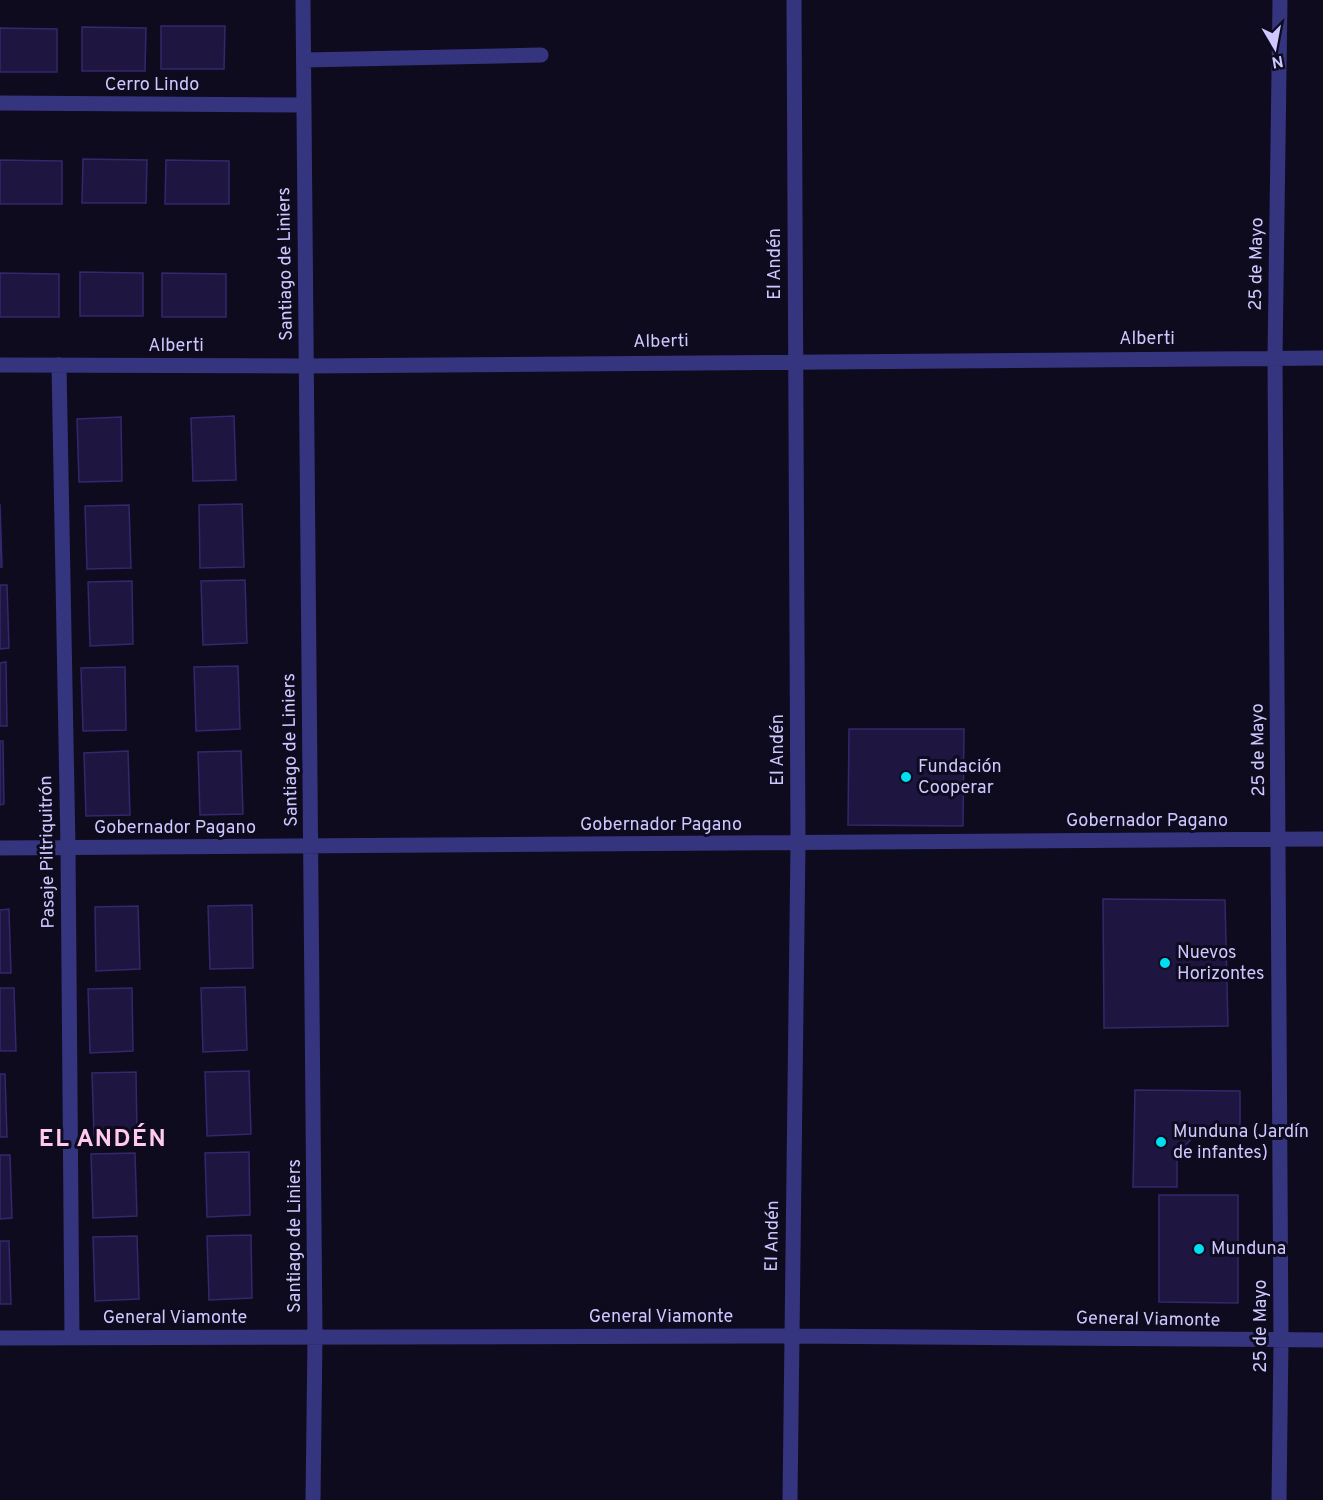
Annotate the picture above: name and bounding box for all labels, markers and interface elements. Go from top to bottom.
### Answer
north arrow [1245,18,1305,78]
text: N [1270,50,1285,72]
street label: Cerro Lindo [105,74,199,97]
street label: Santiago de Liniers [273,187,299,341]
street label: 25 de Mayo [1245,217,1269,311]
street label: El Andén [764,228,787,300]
street label: Alberti [1119,328,1175,351]
street label: Alberti [633,330,689,354]
street label: Alberti [148,335,204,358]
street label: Santiago de Liniers [278,673,304,827]
street label: 25 de Mayo [1247,703,1271,797]
street label: El Andén [767,714,790,786]
place label: Fundación Cooperar [918,756,1002,800]
marker: Fundación Cooperar [899,770,913,784]
street label: Pasaje Piltriquitrón [35,775,61,929]
street label: Gobernador Pagano [1066,810,1228,833]
street label: Gobernador Pagano [580,814,742,837]
street label: Gobernador Pagano [94,817,256,840]
place label: Nuevos Horizontes [1177,942,1264,986]
marker: Nuevos Horizontes [1158,956,1172,970]
place label: Munduna (Jardín de infantes) [1173,1121,1309,1165]
district label: EL ANDÉN [39,1123,167,1155]
marker: Munduna (Jardín de infantes) [1154,1135,1168,1149]
street label: Santiago de Liniers [284,1159,307,1313]
street label: El Andén [761,1200,785,1272]
place label: Munduna [1211,1238,1286,1261]
marker: Munduna [1192,1242,1206,1256]
street label: 25 de Mayo [1250,1279,1273,1373]
street label: General Viamonte [589,1306,733,1329]
street label: General Viamonte [103,1307,247,1330]
street label: General Viamonte [1076,1307,1220,1333]

